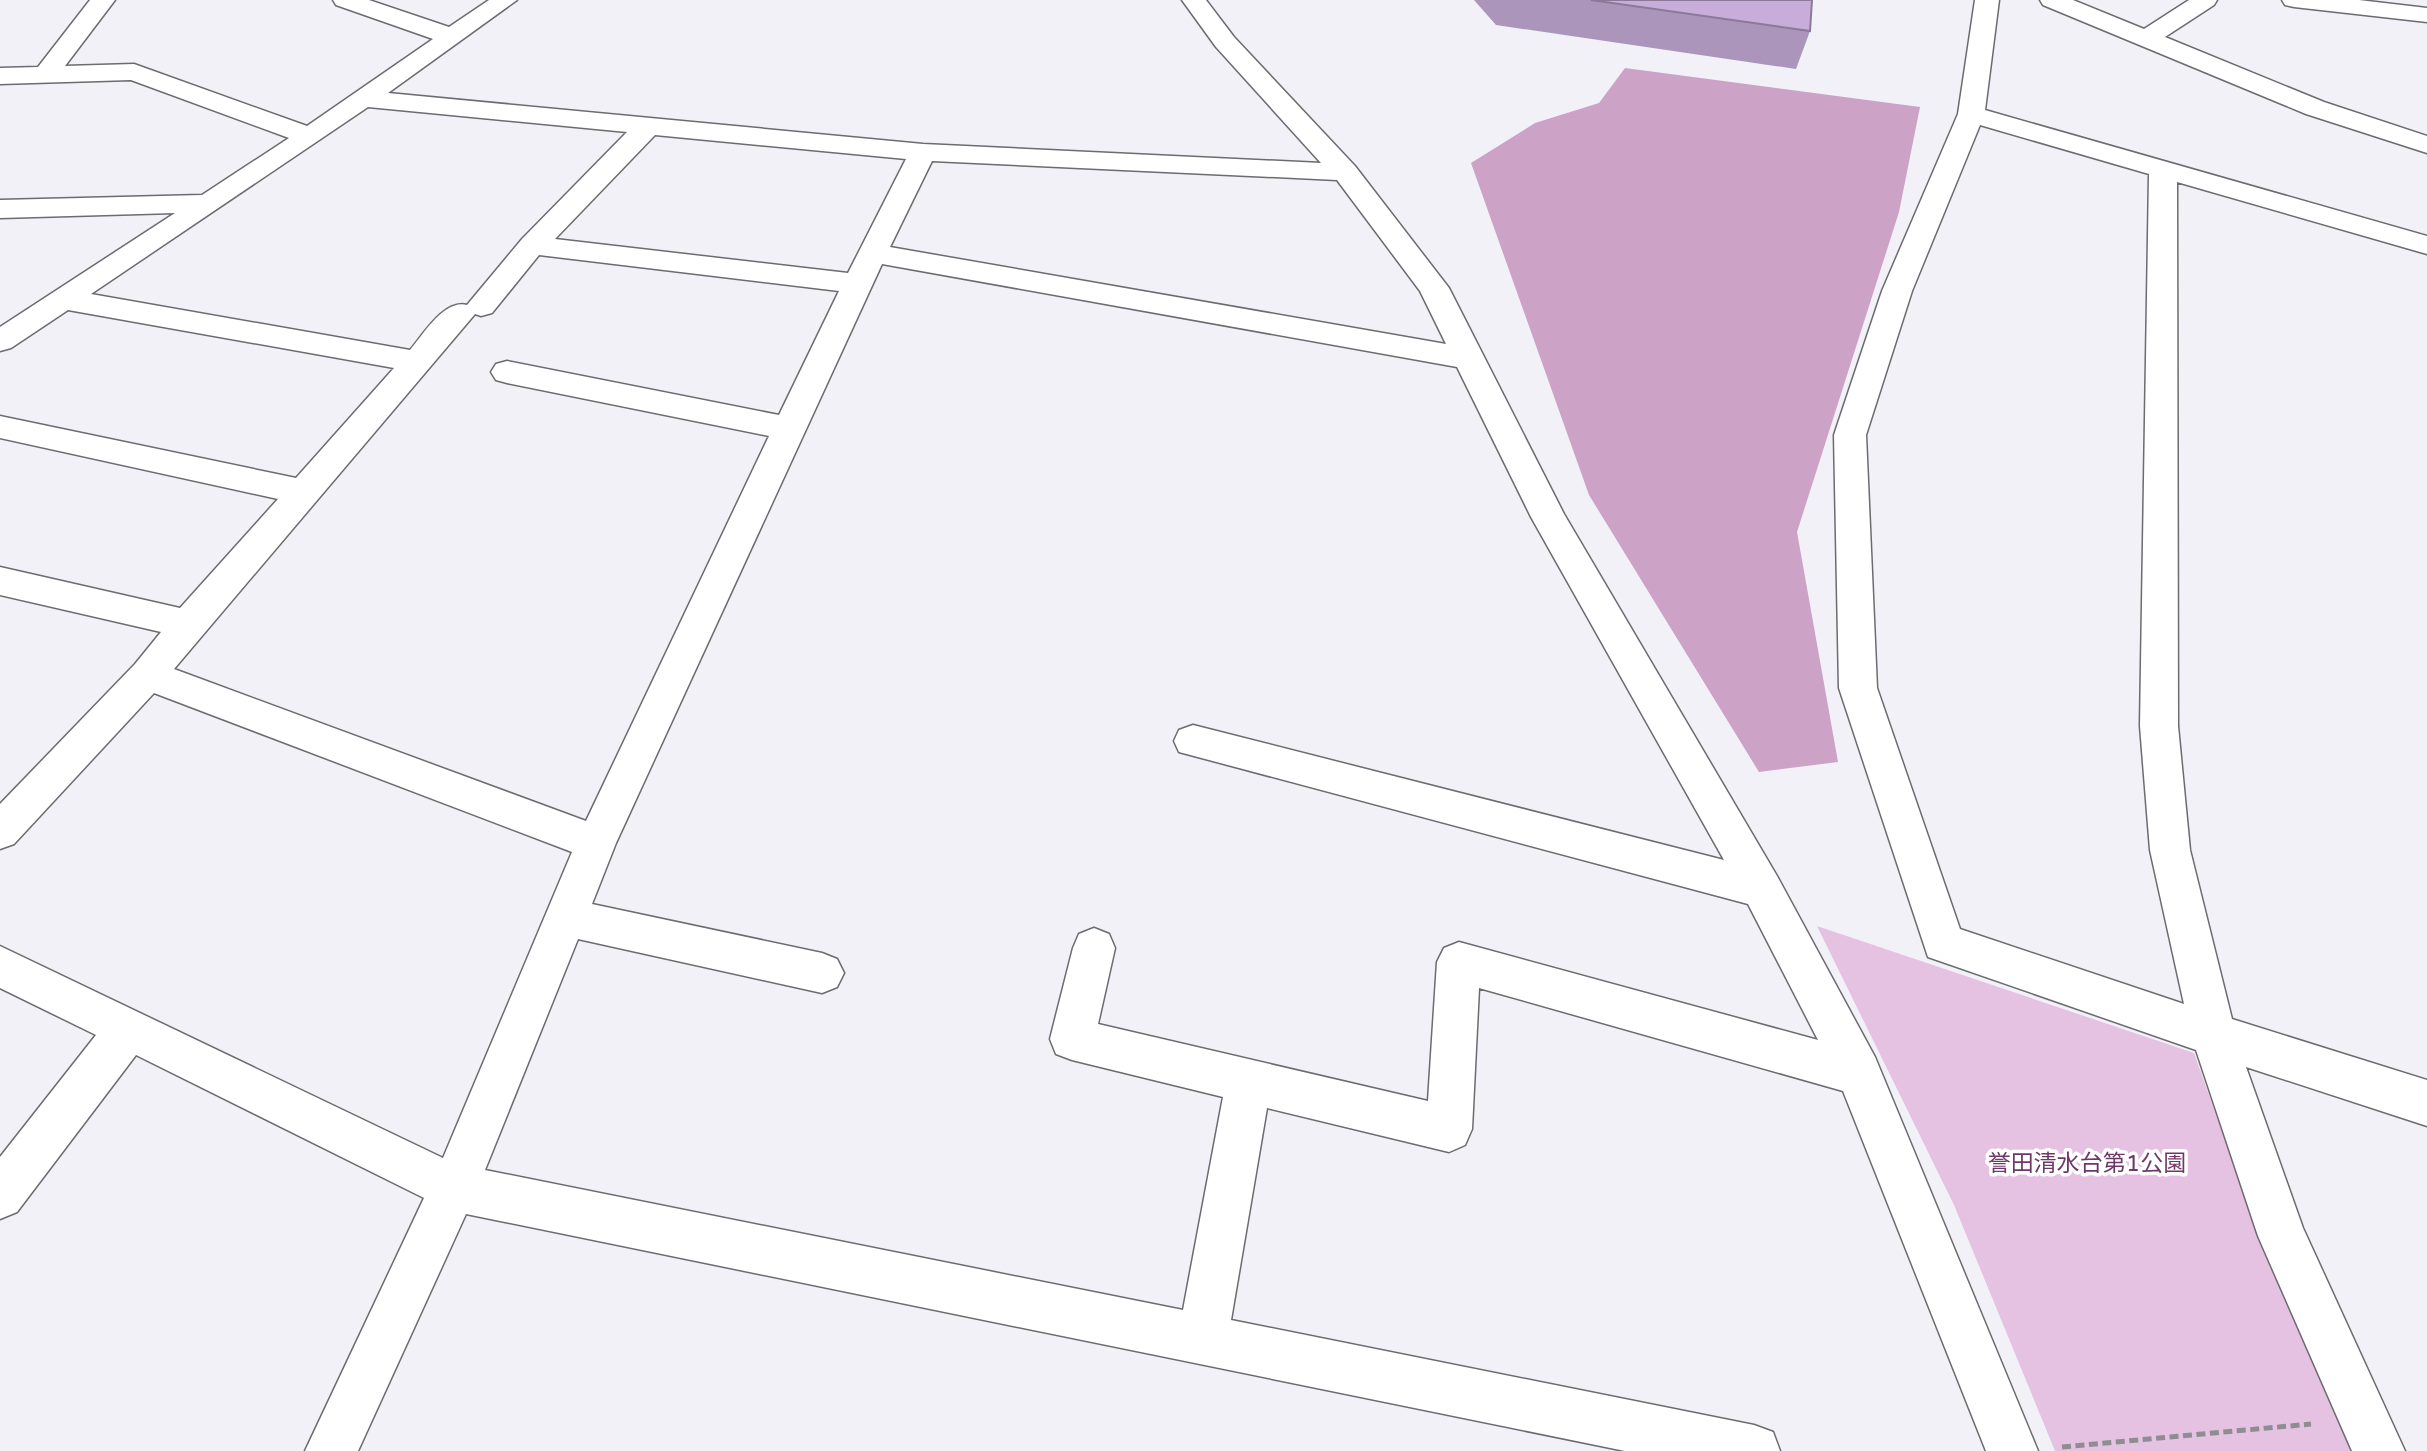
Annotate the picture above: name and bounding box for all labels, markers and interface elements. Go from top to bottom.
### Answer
park label: 誉田清水台第1公園 [1988,1150,2186,1178]

